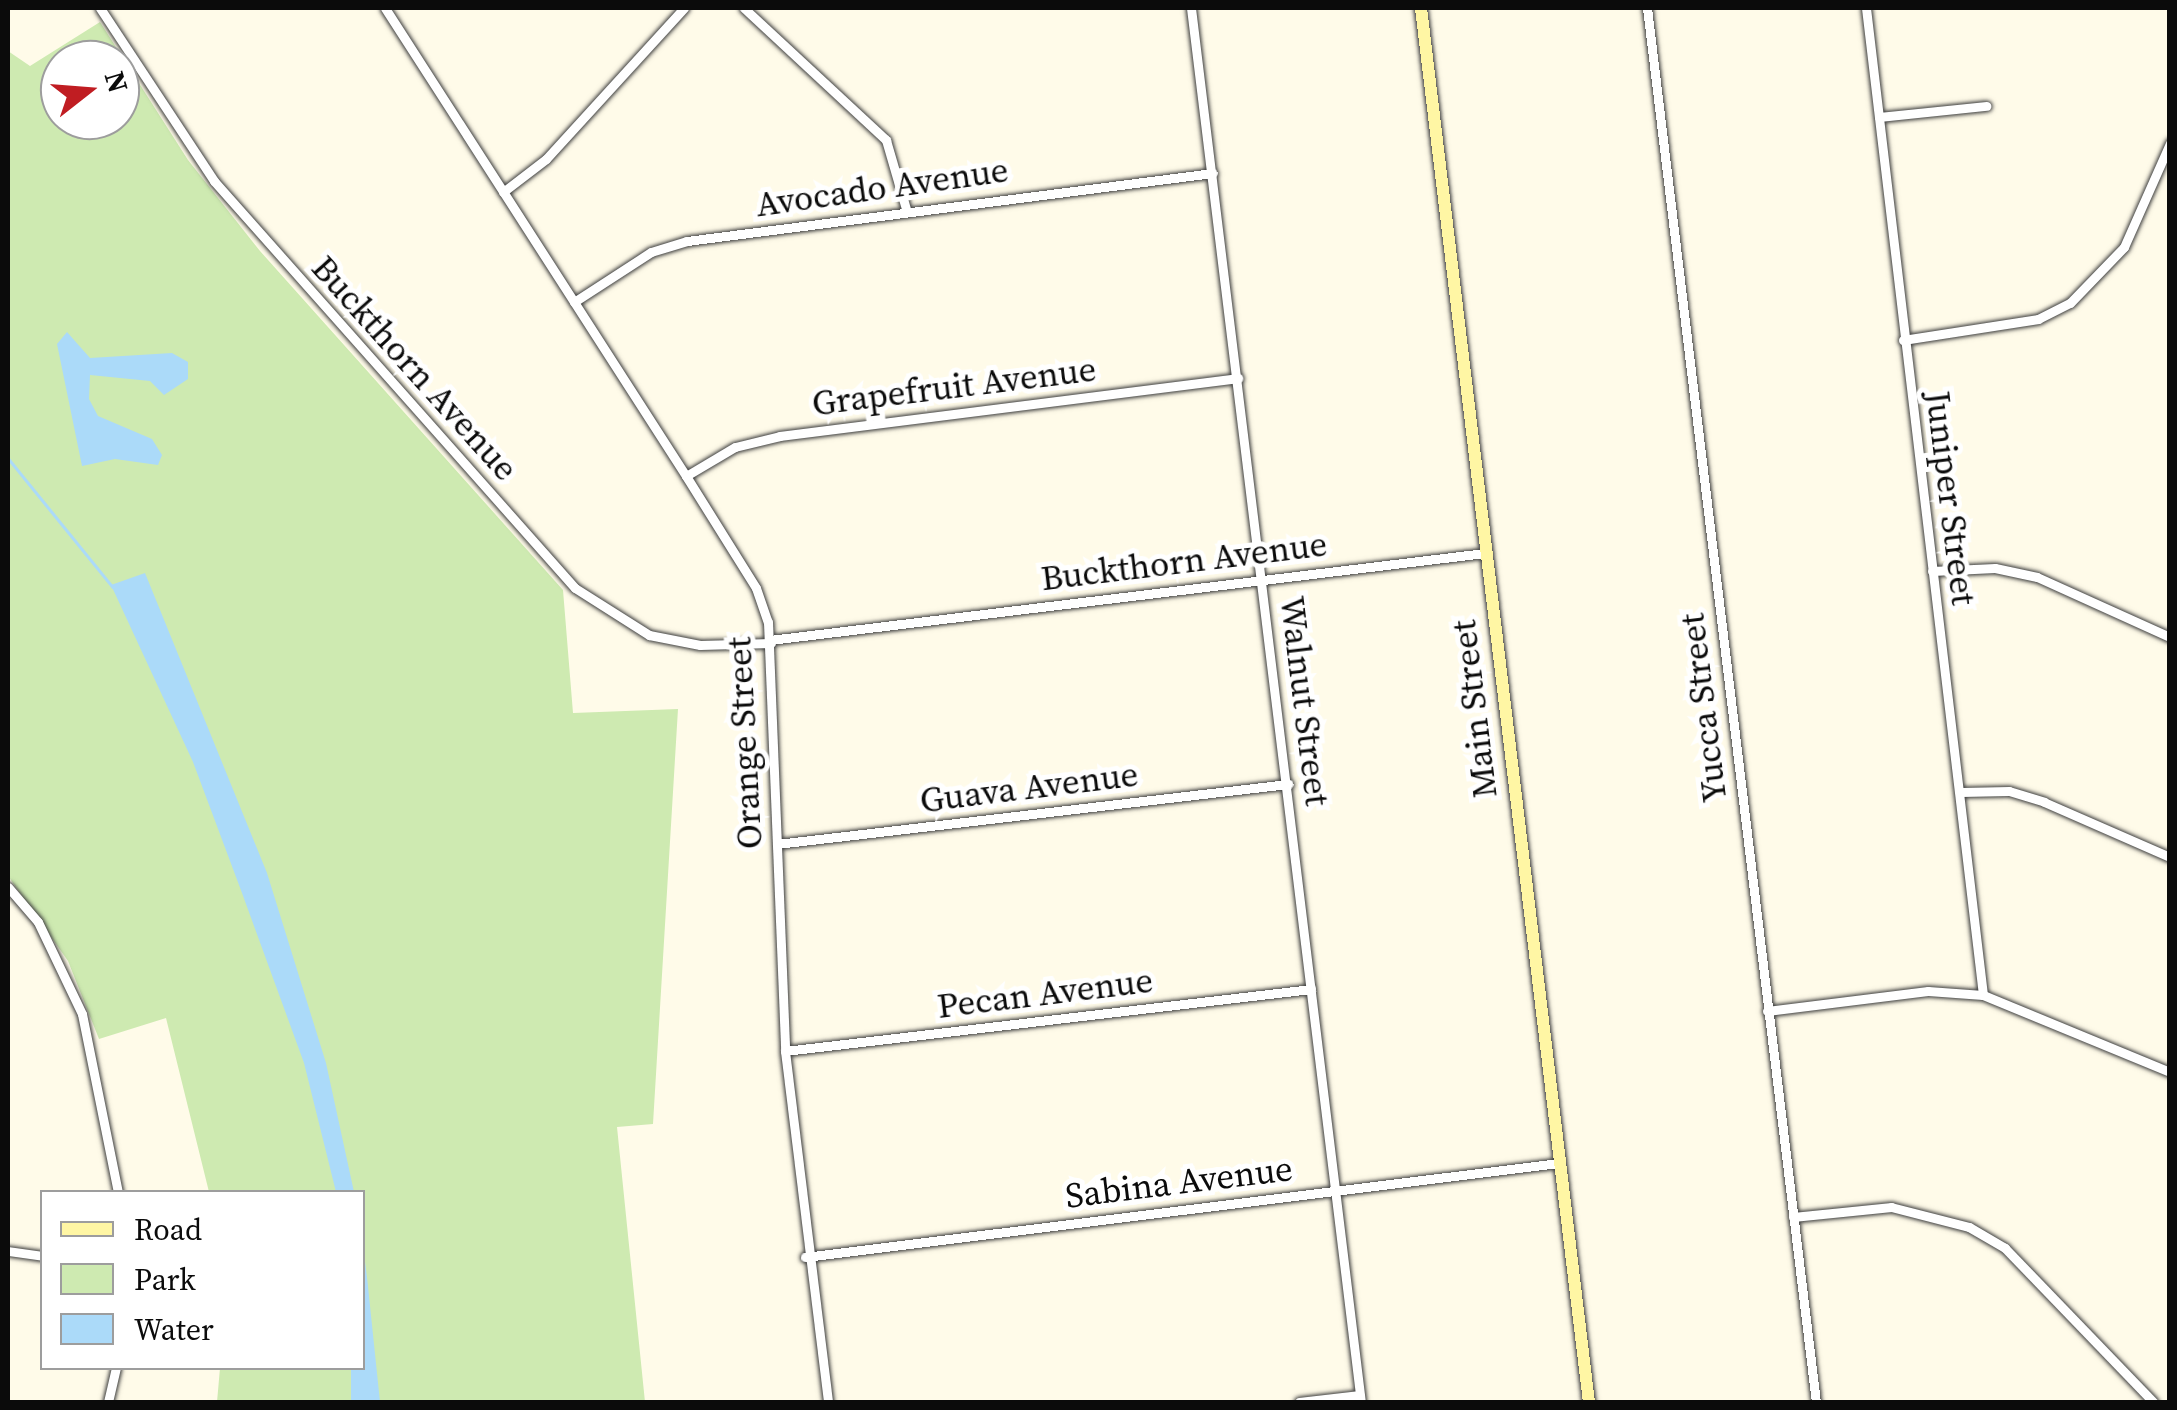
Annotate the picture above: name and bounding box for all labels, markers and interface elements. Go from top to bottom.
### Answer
north arrow [40,40,140,140]
text: N [96,67,138,97]
street label: Avocado Avenue [753,149,1011,225]
street label: Buckthorn Avenue [303,247,527,489]
street label: Grapefruit Avenue [810,348,1098,424]
street label: Juniper Street [1917,389,1985,607]
street label: Buckthorn Avenue [1039,523,1329,599]
street label: Walnut Street [1271,594,1339,808]
street label: Yucca Street [1671,611,1735,805]
street label: Main Street [1442,618,1506,800]
street label: Orange Street [717,636,771,850]
street label: Guava Avenue [918,753,1140,821]
street label: Pecan Avenue [935,959,1155,1027]
street label: Sabina Avenue [1063,1147,1295,1217]
legend [40,1190,365,1370]
text: Road [134,1209,202,1250]
text: Park [134,1259,196,1300]
text: Water [134,1309,214,1350]

